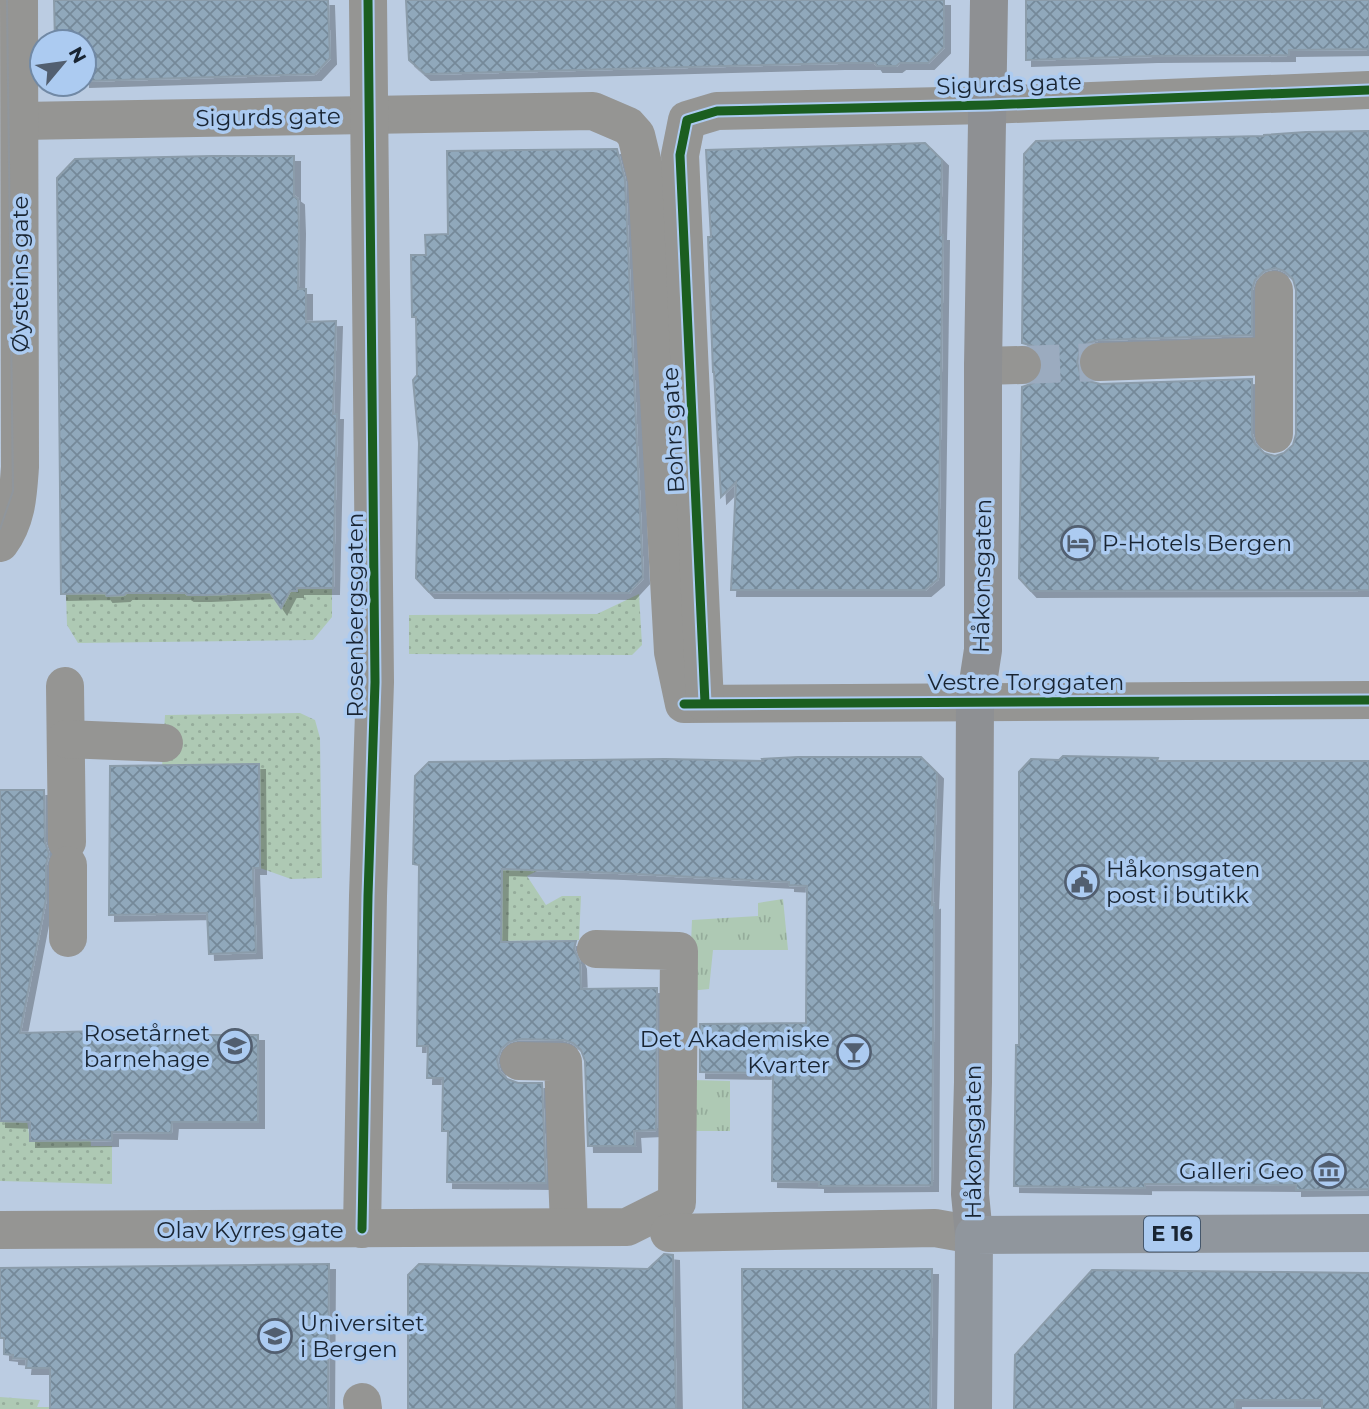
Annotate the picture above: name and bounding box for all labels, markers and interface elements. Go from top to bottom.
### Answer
north arrow [28,28,98,98]
text: N [64,43,91,67]
street label: Sigurds gate [936,67,1082,101]
street label: Sigurds gate [195,102,341,132]
street label: Øysteins gate [6,196,34,352]
street label: Bohrs gate [656,366,690,494]
street label: Håkonsgaten [967,499,997,653]
street label: Rosenbergsgaten [341,513,369,717]
hotel icon: P-Hotels Bergen [1059,524,1097,562]
place label: P-Hotels Bergen [1102,529,1292,557]
street label: Vestre Torggaten [928,668,1124,696]
place label: Håkonsgaten post i butikk [1106,855,1260,909]
public building icon: Håkonsgaten post i butikk [1063,863,1101,901]
place label: Rosetårnet barnehage [84,1019,210,1073]
place label: Det Akademiske Kvarter [640,1025,830,1079]
school or university icon: Rosetårnet barnehage [216,1027,254,1065]
bar icon: Det Akademiske Kvarter [835,1033,873,1071]
street label: Håkonsgaten [959,1065,987,1219]
museum icon: Galleri Geo [1310,1152,1348,1190]
place label: Galleri Geo [1179,1157,1304,1185]
street label: Olav Kyrres gate [156,1216,344,1244]
road number: E 16 [1144,1216,1200,1252]
place label: Universitet i Bergen [300,1309,424,1363]
school or university icon: Universitet i Bergen [256,1317,294,1355]

